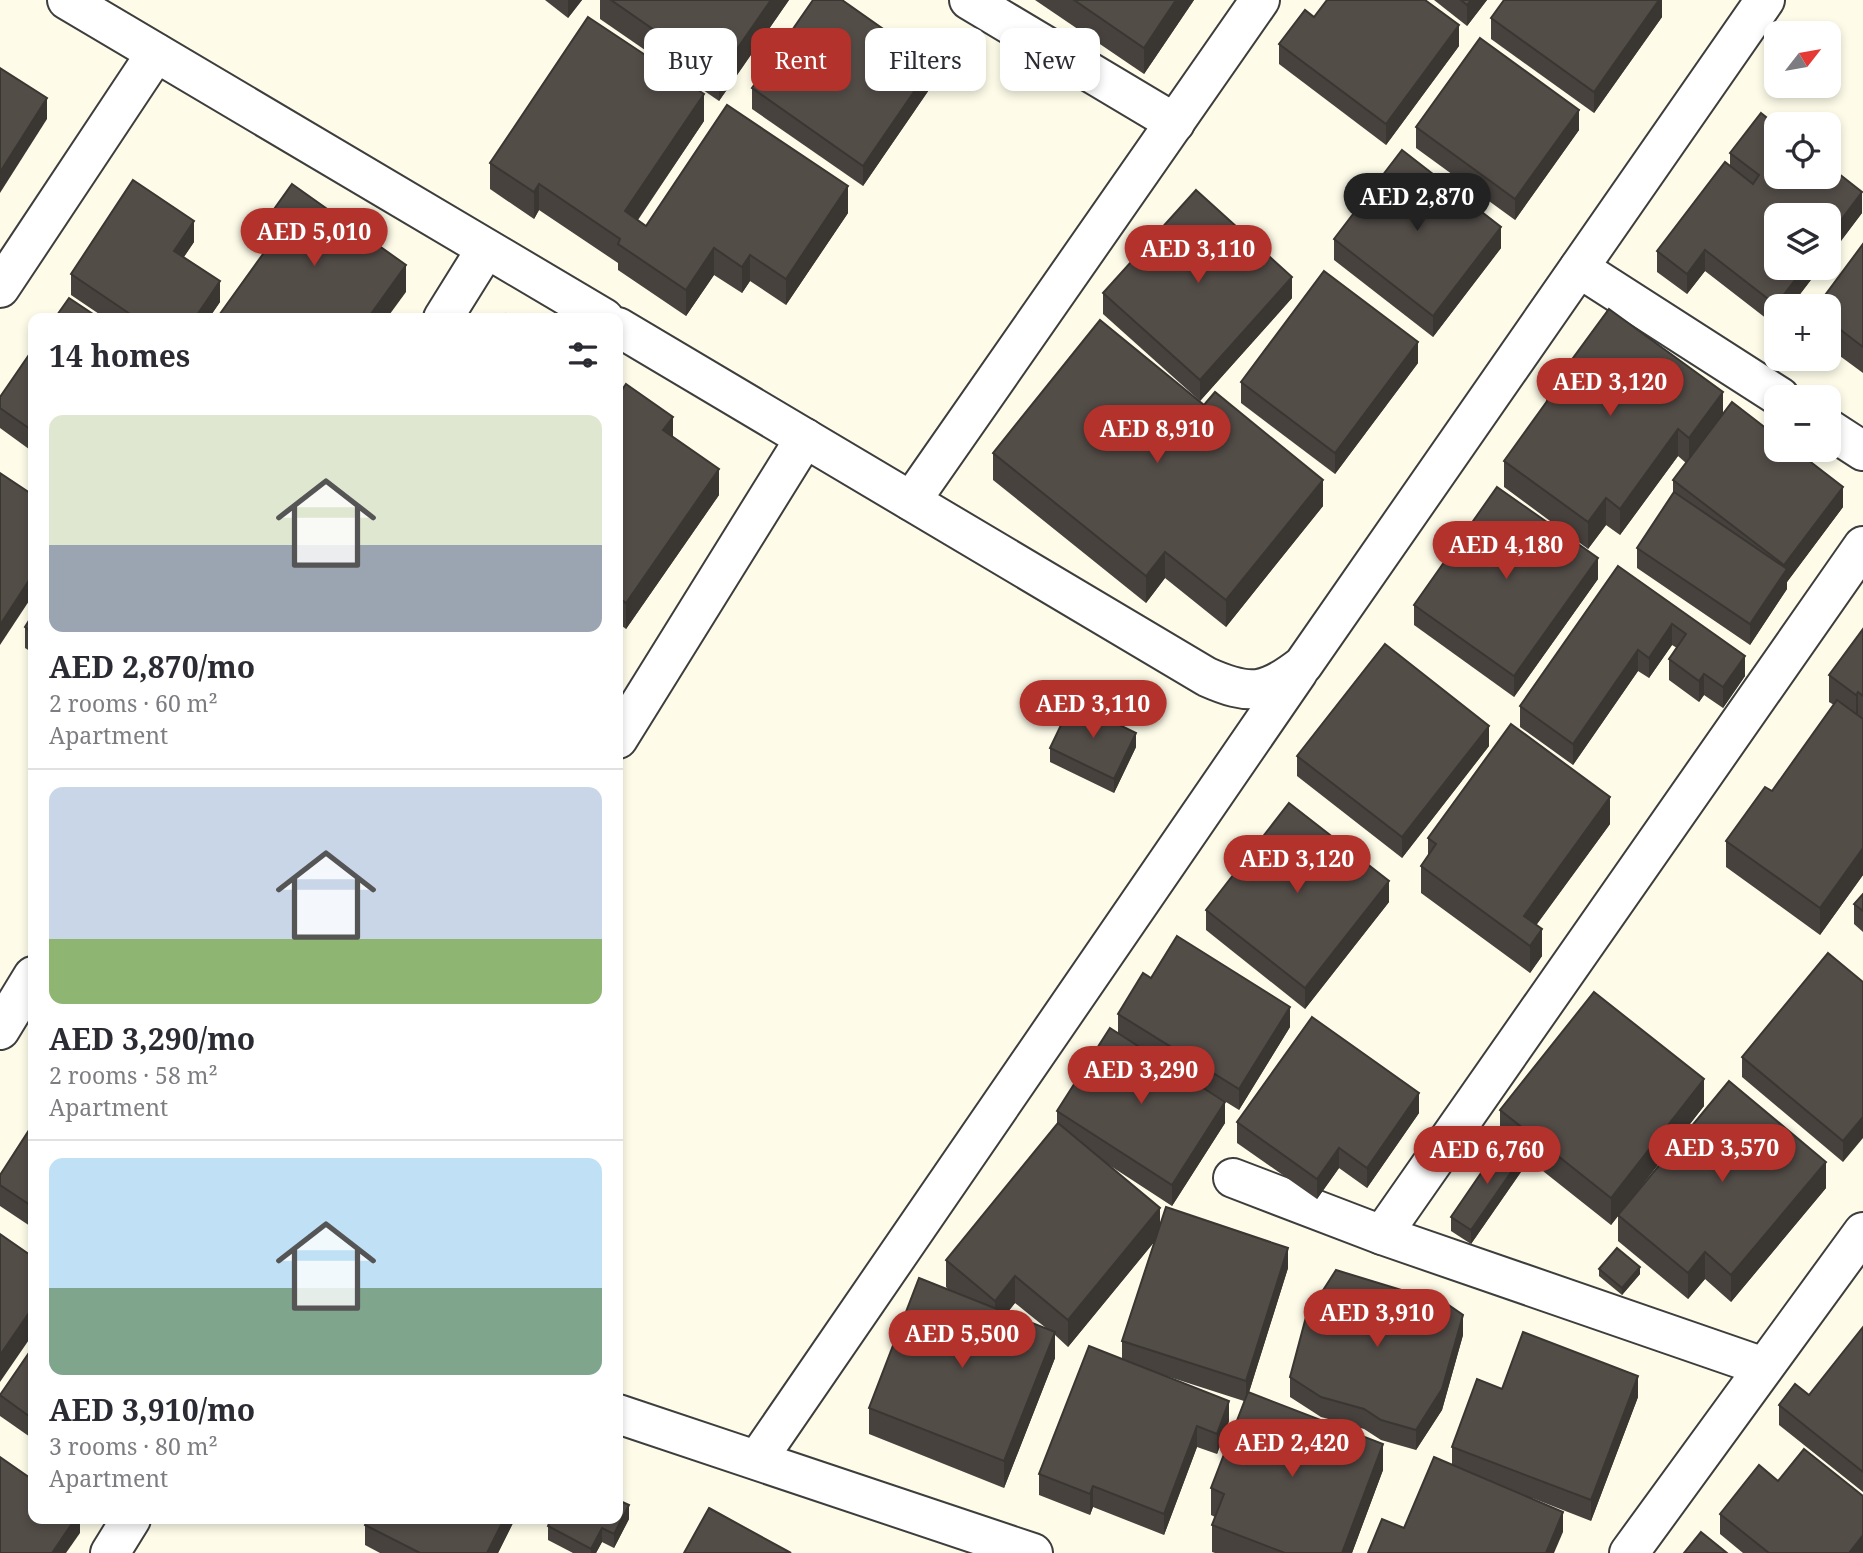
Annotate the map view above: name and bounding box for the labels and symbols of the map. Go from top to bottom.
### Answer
north arrow [1764,21,1841,98]
pin: AED 2,870 [1337,174,1497,233]
pin: AED 5,010 [234,208,394,268]
pin: AED 3,110 [1118,226,1278,285]
pin: AED 3,120 [1530,358,1690,418]
pin: AED 8,910 [1077,406,1237,465]
pin: AED 4,180 [1426,522,1586,581]
pin: AED 3,110 [1013,680,1173,740]
pin: AED 3,120 [1217,836,1377,895]
pin: AED 3,290 [1061,1046,1221,1106]
pin: AED 3,570 [1642,1124,1802,1184]
pin: AED 6,760 [1407,1126,1567,1186]
pin: AED 3,910 [1297,1290,1457,1349]
pin: AED 5,500 [882,1310,1042,1370]
pin: AED 2,420 [1212,1420,1372,1479]

